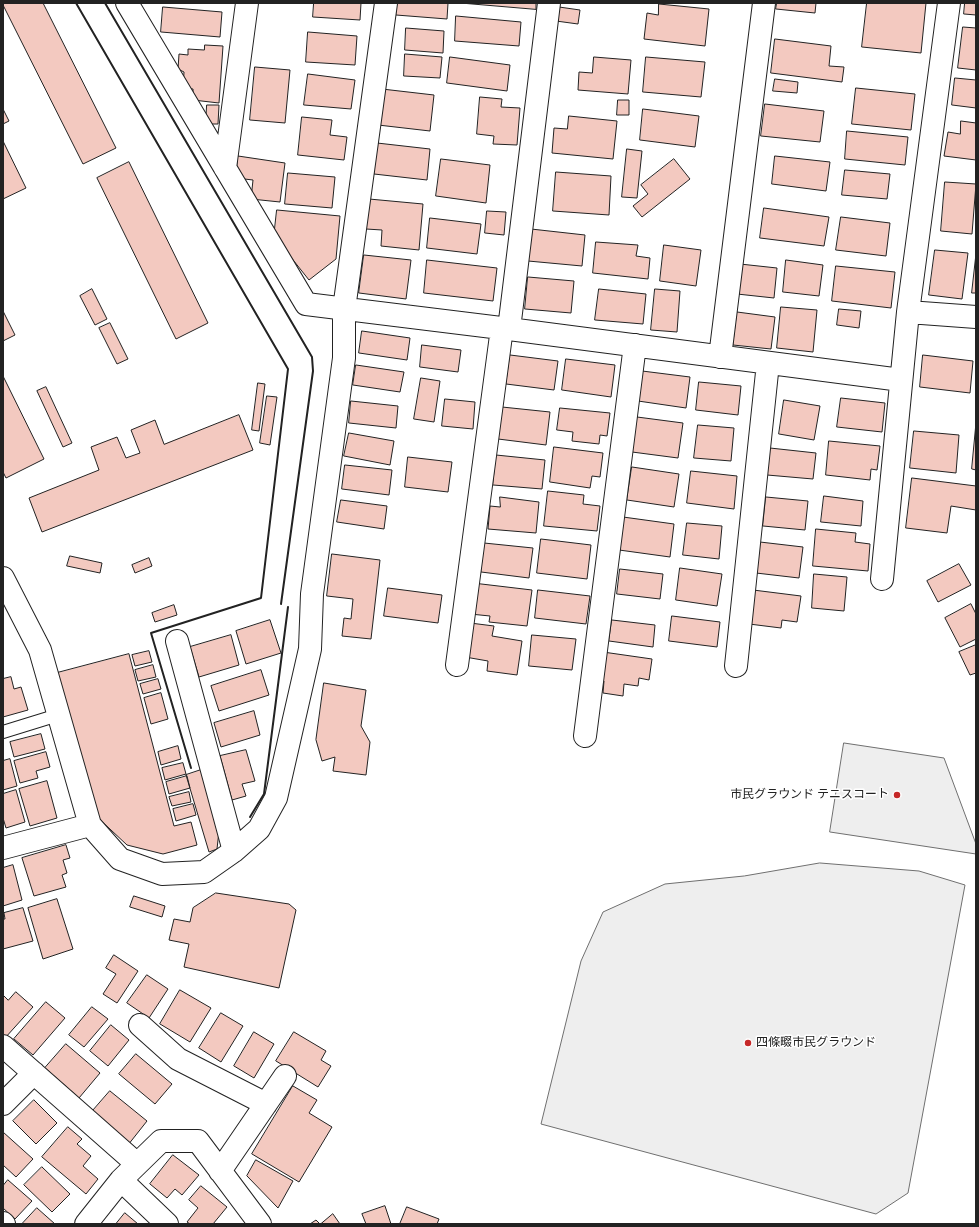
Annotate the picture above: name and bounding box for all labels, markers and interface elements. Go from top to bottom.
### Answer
place label: 市民グラウンド テニスコート [730,788,889,802]
marker: 市民グラウンド テニスコート [892,790,902,800]
place label: 四條畷市民グラウンド [756,1036,876,1050]
marker: 四條畷市民グラウンド [743,1038,753,1048]

